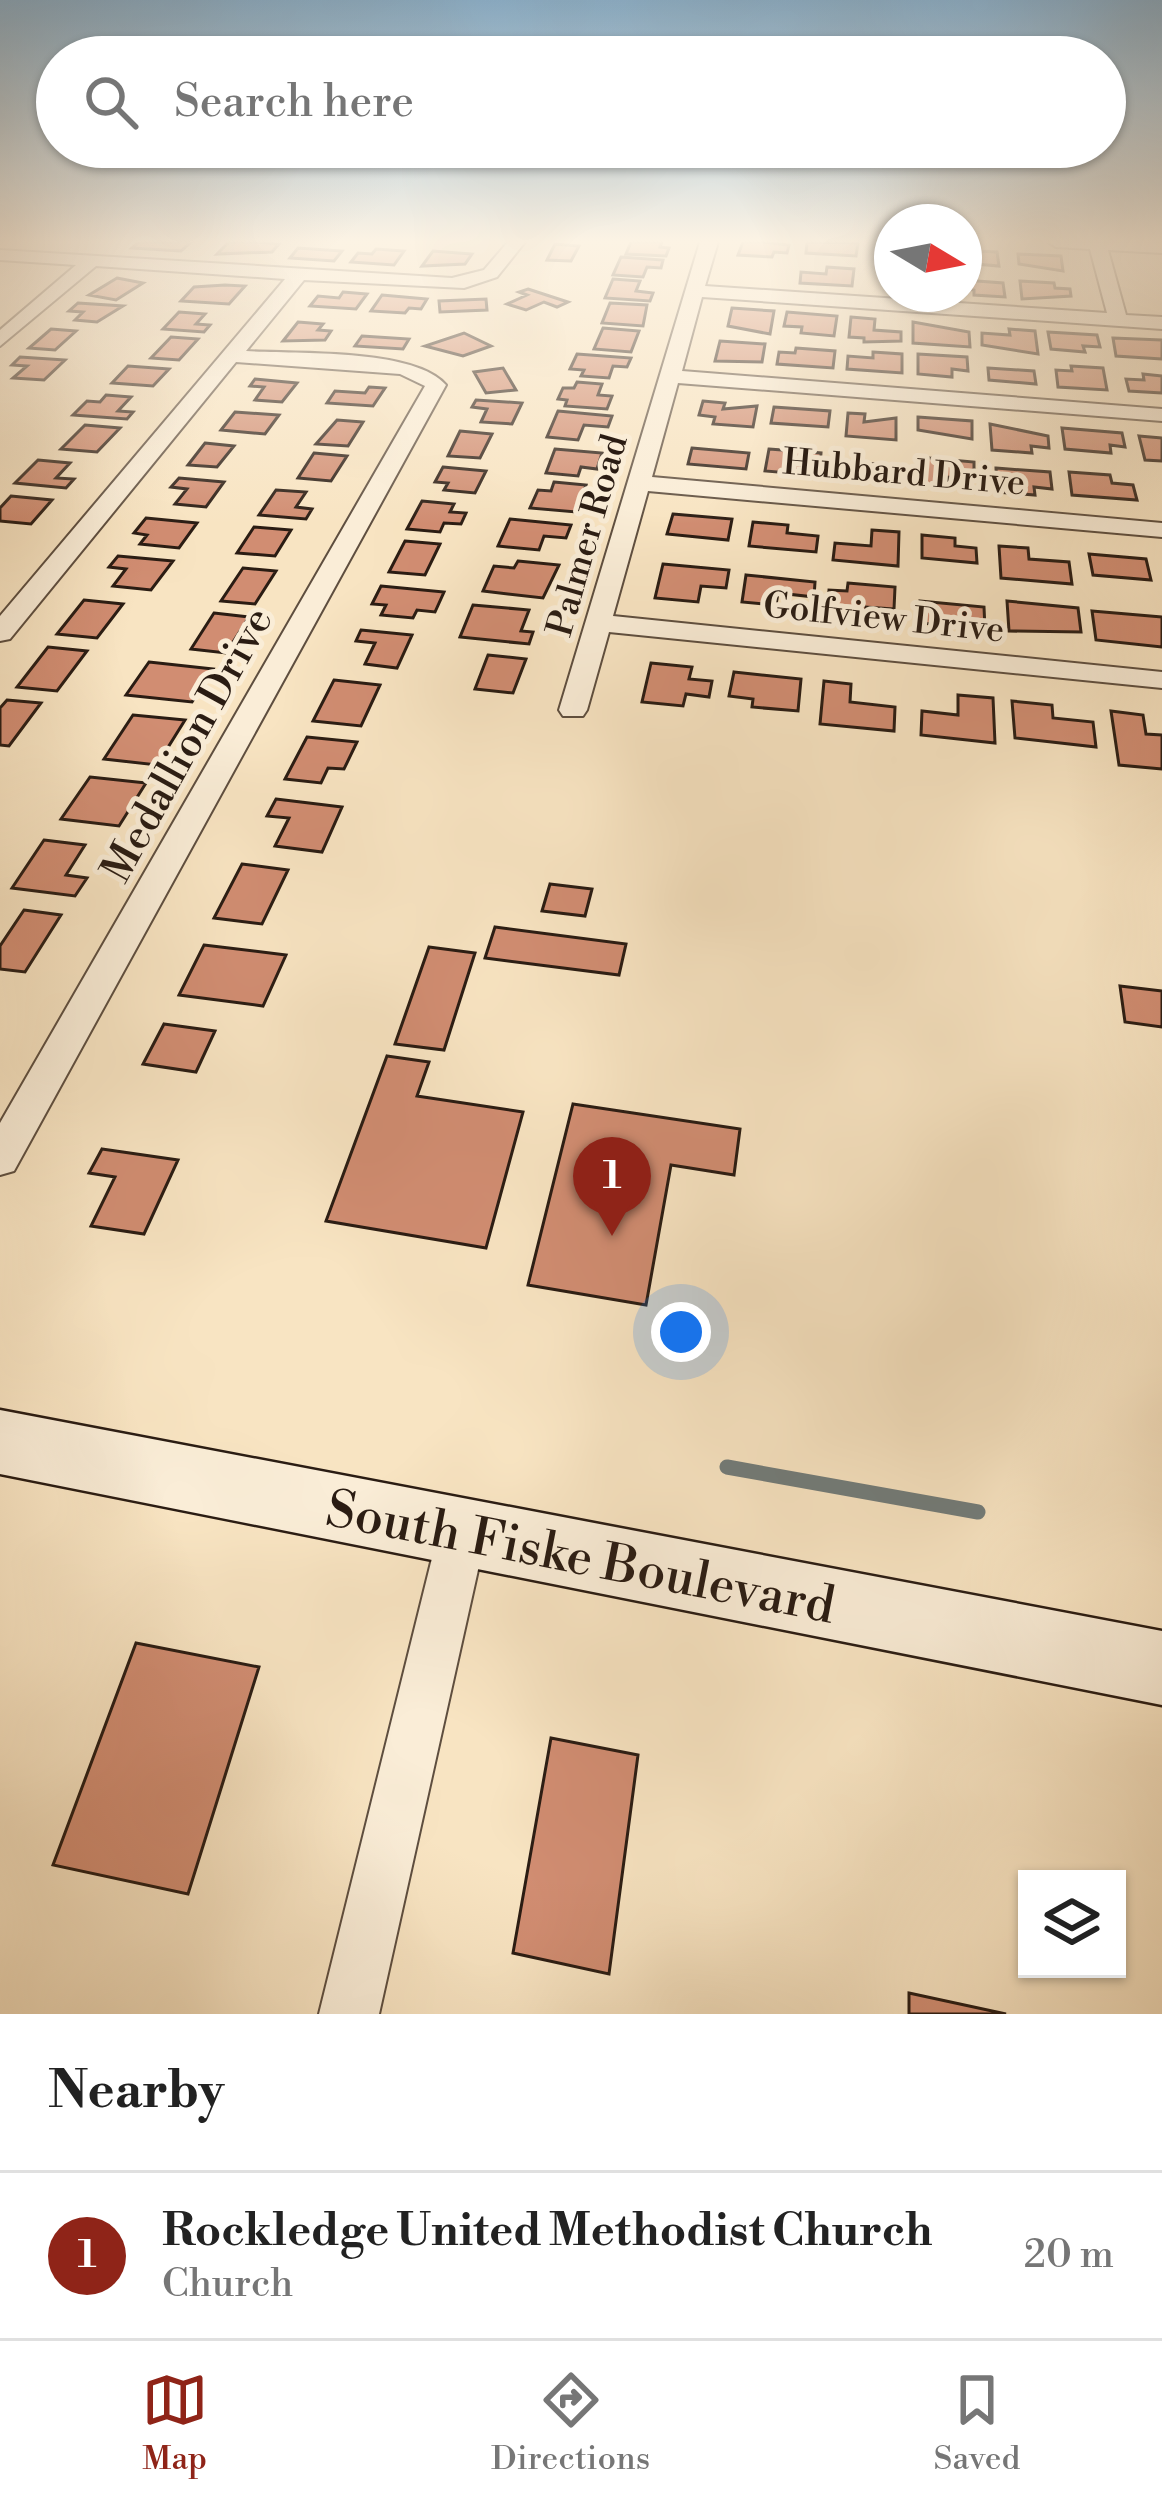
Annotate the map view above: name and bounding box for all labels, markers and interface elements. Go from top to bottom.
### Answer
search box [36,36,1126,168]
icon: search [78,69,144,135]
text: Search here [174,74,414,131]
north arrow [874,204,982,312]
street label: Palmer Road [538,429,639,642]
street label: Hubbard Drive [781,440,1027,507]
street label: Golfview Drive [761,583,1007,654]
street label: Medallion Drive [91,598,286,892]
pin: 1 [573,1137,651,1236]
your location [651,1302,711,1362]
street label: South Fiske Boulevard [321,1478,840,1640]
map controls [1018,1870,1126,1978]
button: layers [1018,1870,1126,1978]
text: Nearby [48,2060,224,2124]
text: Rockledge United Methodist Church [162,2203,933,2260]
text: 1 [78,2231,96,2280]
text: 20 m [1024,2231,1114,2280]
text: Church [162,2260,293,2309]
tab: Map [142,2367,208,2480]
tab: Directions [491,2367,650,2480]
tab: Saved [934,2367,1020,2480]

